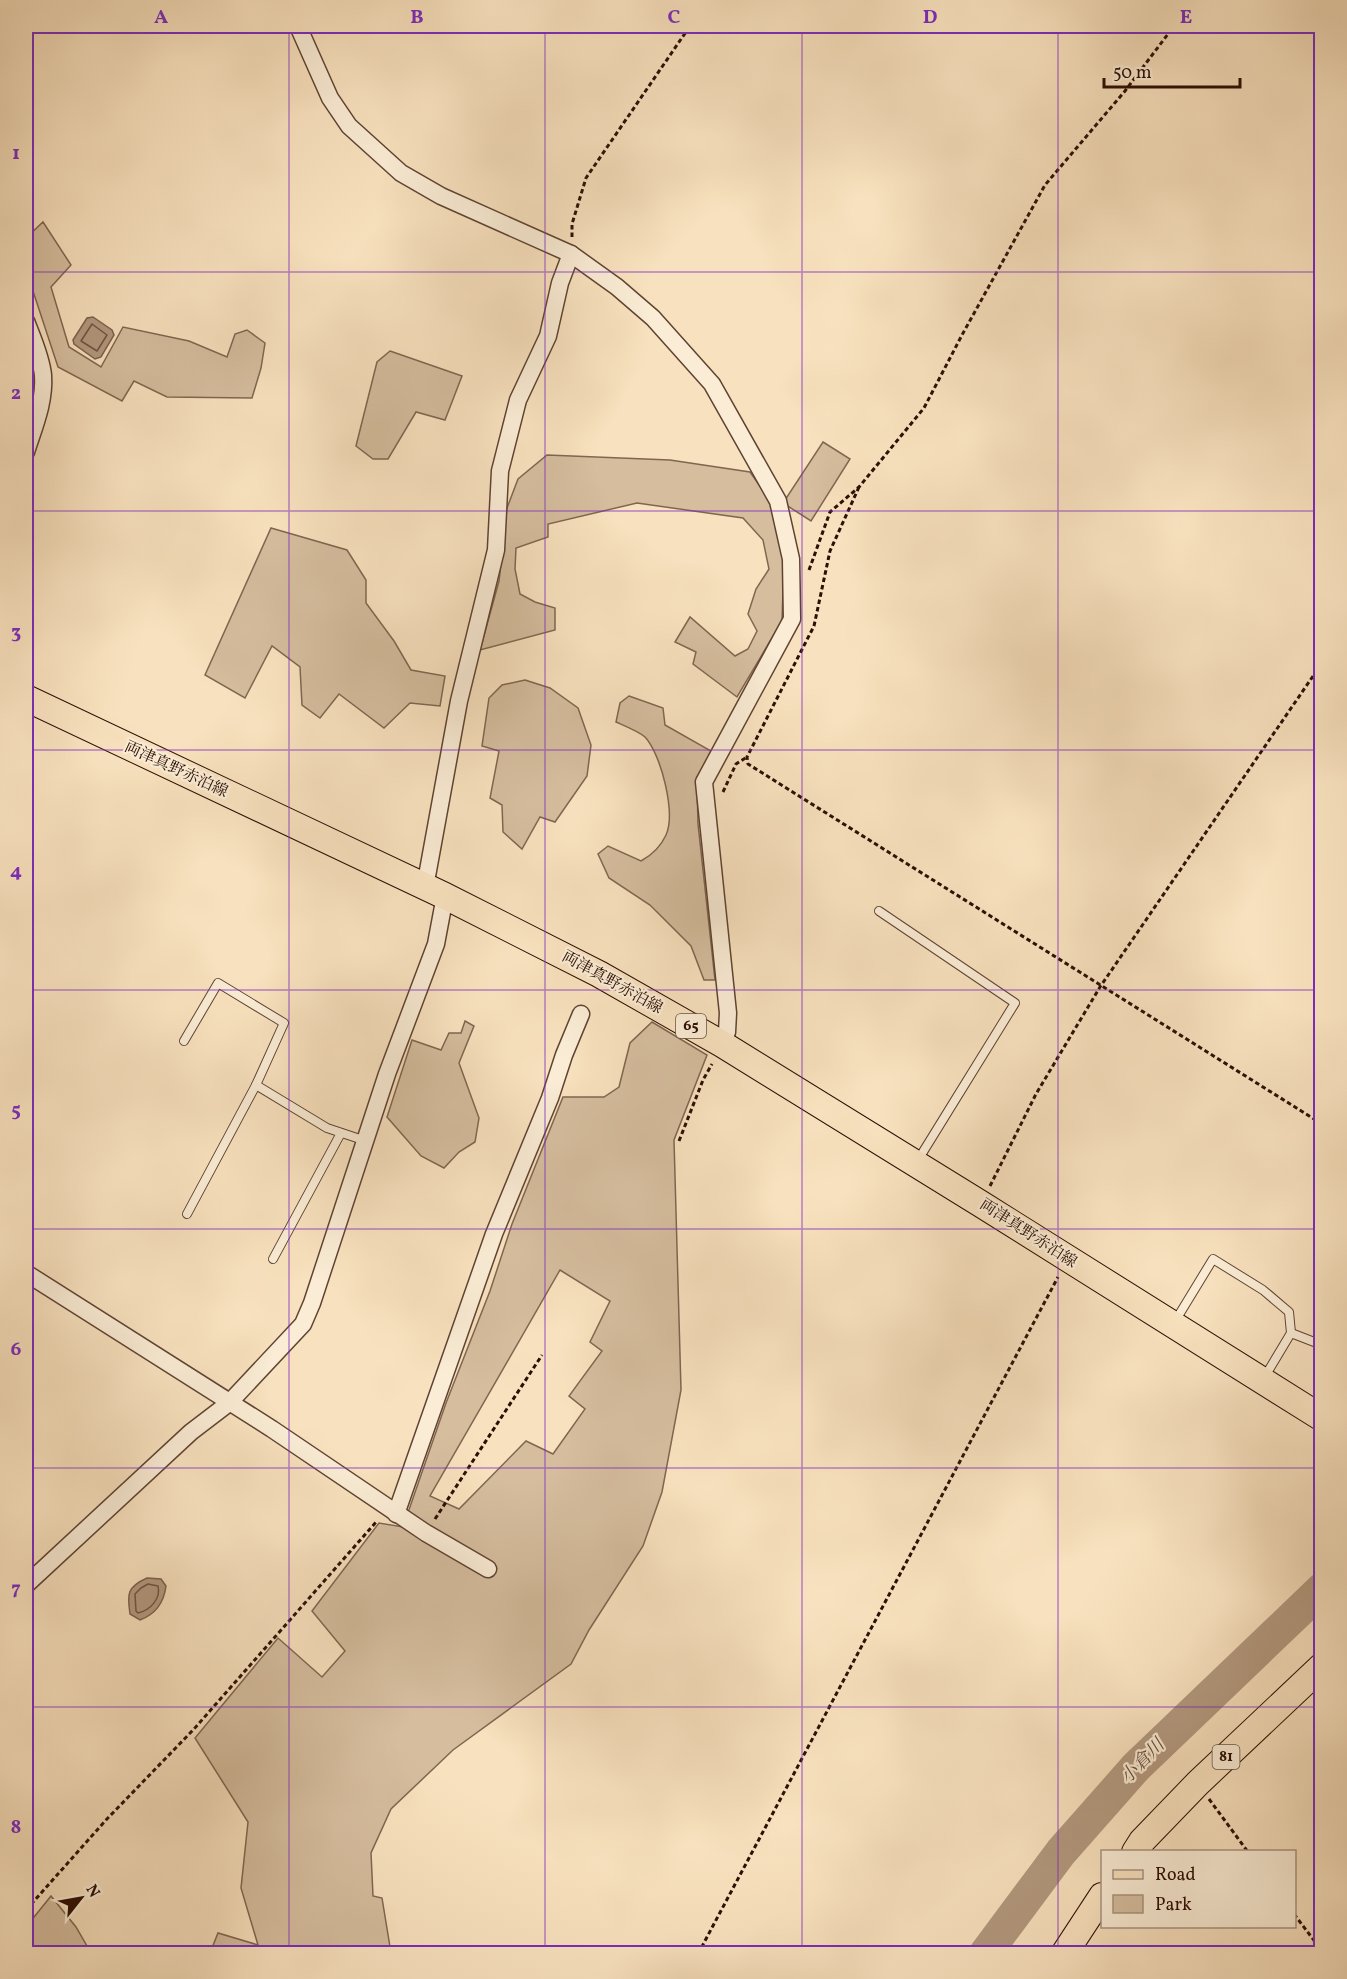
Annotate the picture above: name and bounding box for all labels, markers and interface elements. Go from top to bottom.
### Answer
text: A [154,4,168,32]
text: B [410,4,424,32]
text: C [668,4,681,32]
text: D [923,4,937,32]
text: E [1180,4,1192,32]
scale bar [1104,51,1240,89]
text: 50 m [1113,61,1152,86]
text: 1 [12,140,20,168]
text: 2 [11,380,21,408]
text: 3 [11,619,21,647]
street label: 両津真野赤泊線 [121,736,231,804]
text: 4 [10,858,22,886]
street label: 両津真野赤泊線 [558,946,666,1020]
road number: 65 [676,1014,706,1038]
text: 5 [11,1097,21,1125]
street label: 両津真野赤泊線 [975,1194,1081,1274]
text: 6 [11,1336,22,1364]
text: 7 [11,1575,21,1603]
water label: 小倉川 [1115,1732,1172,1790]
road number: 81 [1212,1745,1240,1769]
text: 8 [11,1814,21,1842]
legend [1101,1850,1296,1928]
text: Road [1155,1863,1196,1888]
north arrow [51,1868,111,1928]
text: N [80,1881,105,1902]
text: Park [1155,1893,1192,1918]

